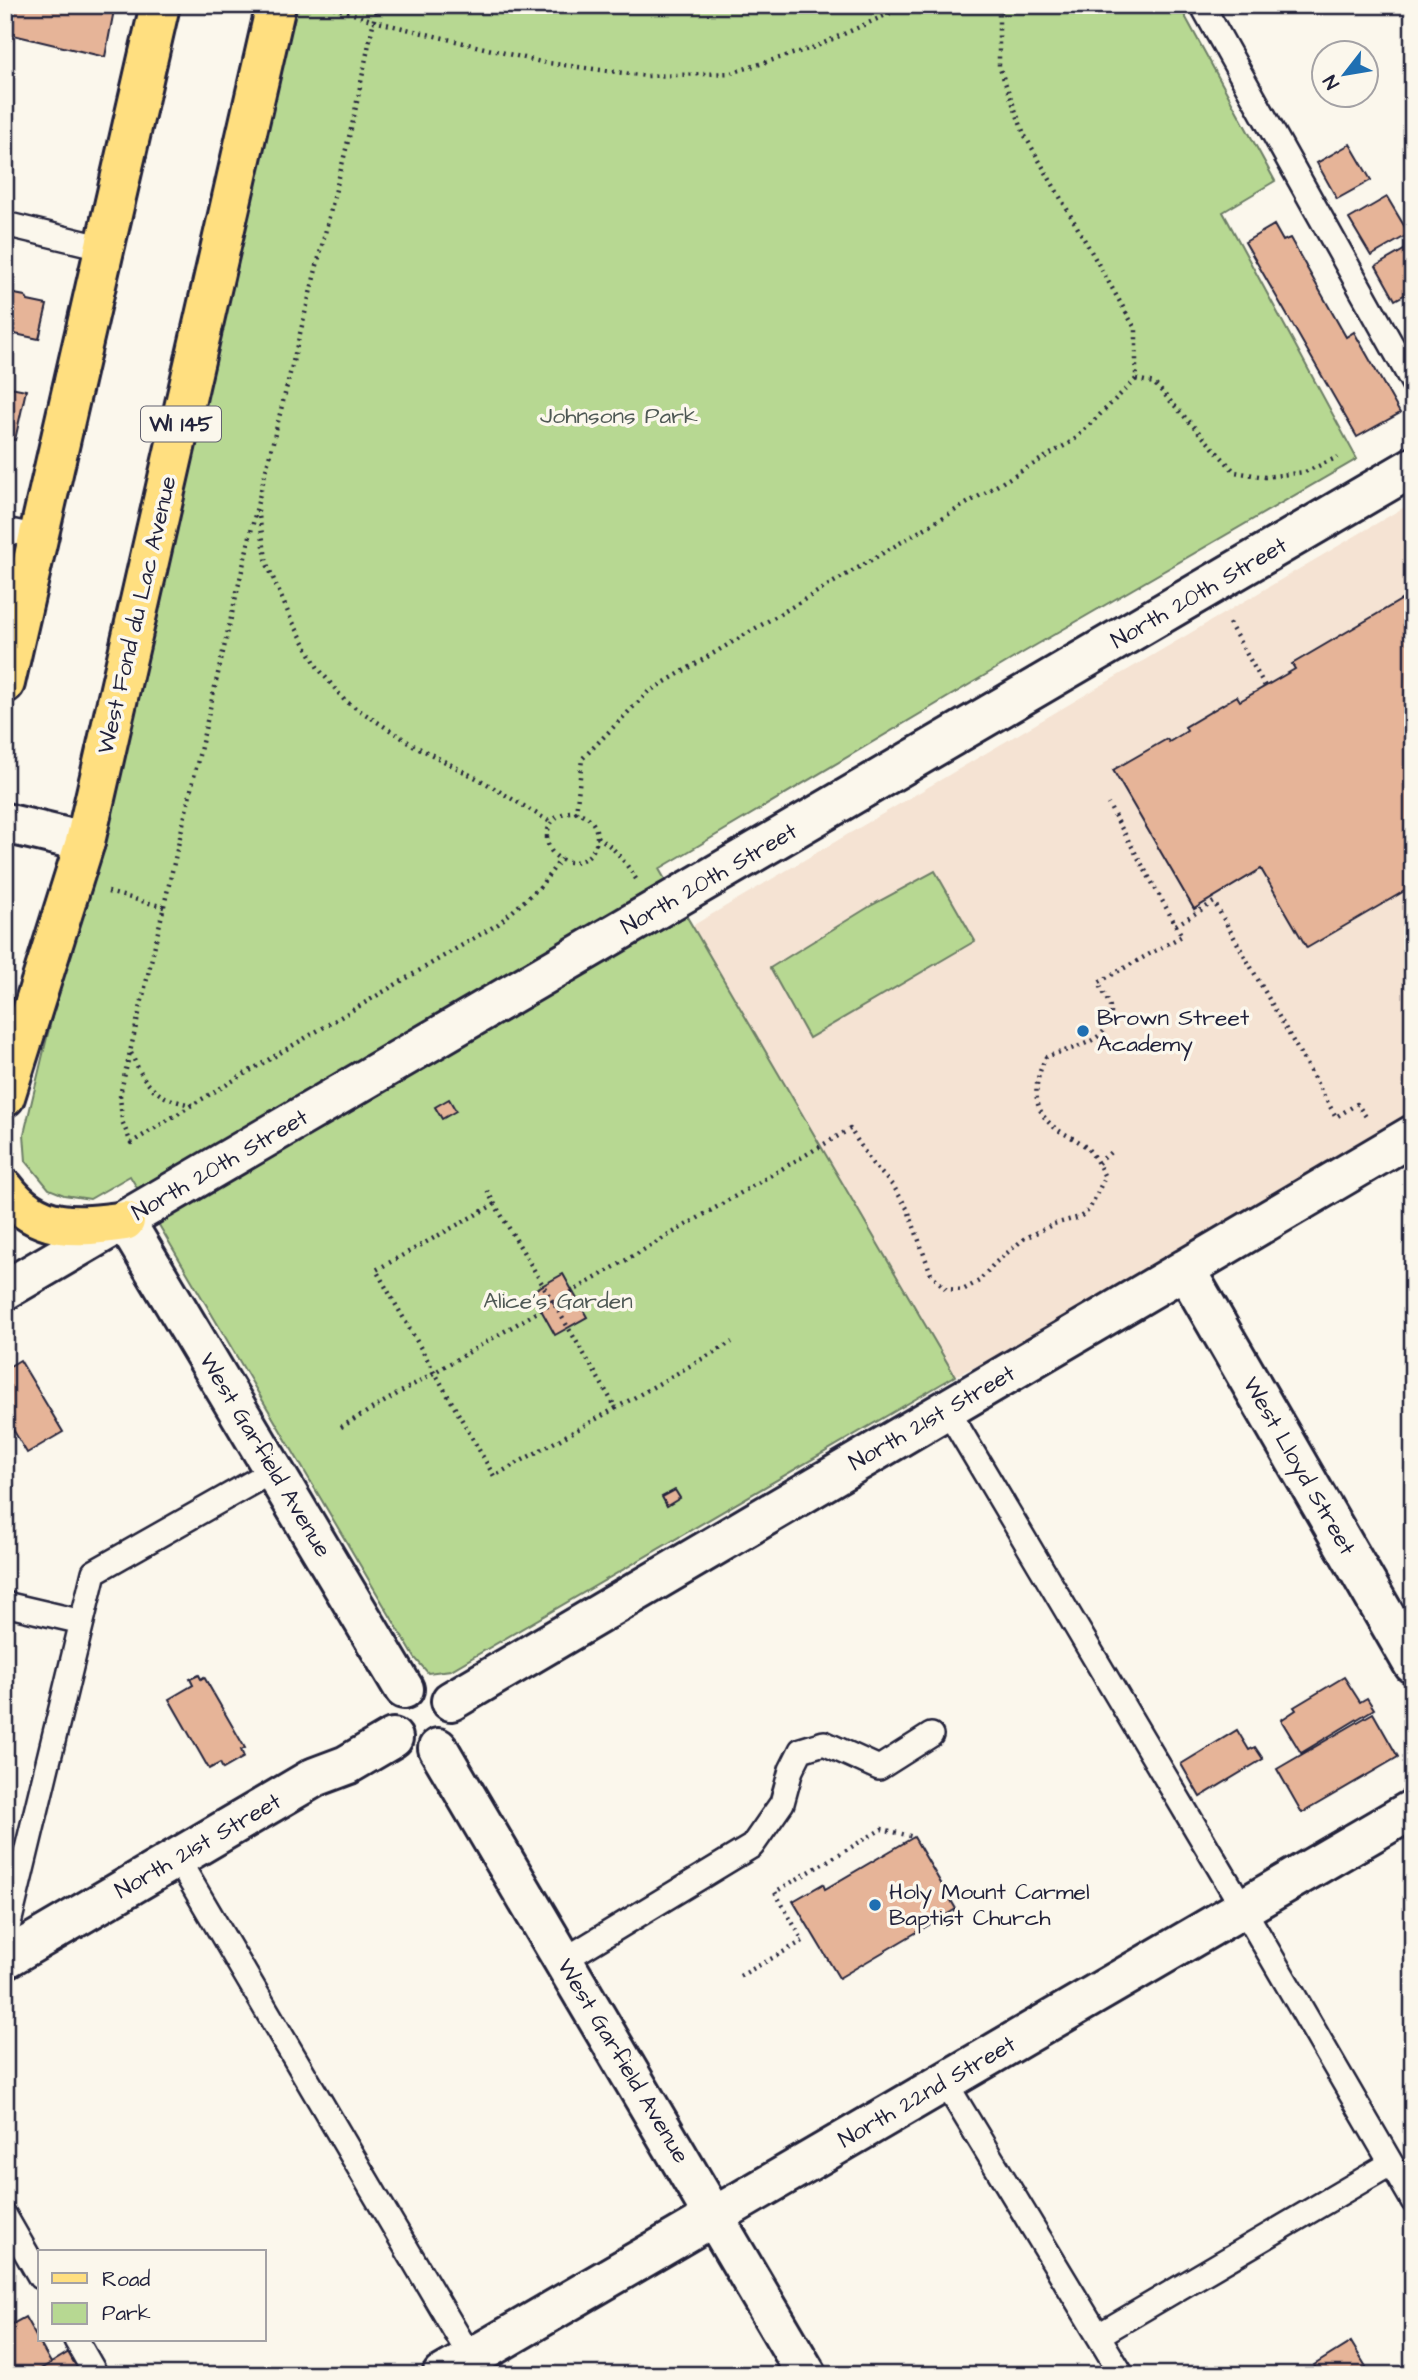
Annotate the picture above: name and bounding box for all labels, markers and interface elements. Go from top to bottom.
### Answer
north arrow [1310,38,1380,108]
text: N [1317,70,1346,94]
park label: Johnsons Park [540,400,698,432]
road number: WI 145 [141,406,221,442]
street label: West Fond du Lac Avenue [89,473,185,757]
street label: North 20th Street [1105,529,1294,656]
street label: North 20th Street [615,815,804,942]
place label: Brown Street Academy [1097,1002,1250,1061]
marker: Brown Street Academy [1075,1023,1091,1039]
street label: North 20th Street [126,1101,315,1228]
park label: Alice's Garden [483,1285,633,1317]
street label: West Garfield Avenue [191,1347,339,1563]
street label: North 21st Street [843,1357,1022,1479]
street label: West Lloyd Street [1234,1371,1364,1562]
street label: North 21st Street [109,1785,288,1907]
place label: Holy Mount Carmel Baptist Church [889,1876,1090,1934]
marker: Holy Mount Carmel Baptist Church [867,1897,883,1913]
street label: West Garfield Avenue [549,1953,697,2169]
street label: North 22nd Street [833,2028,1022,2156]
legend [38,2250,266,2342]
text: Road [102,2265,150,2294]
text: Park [102,2299,151,2328]

